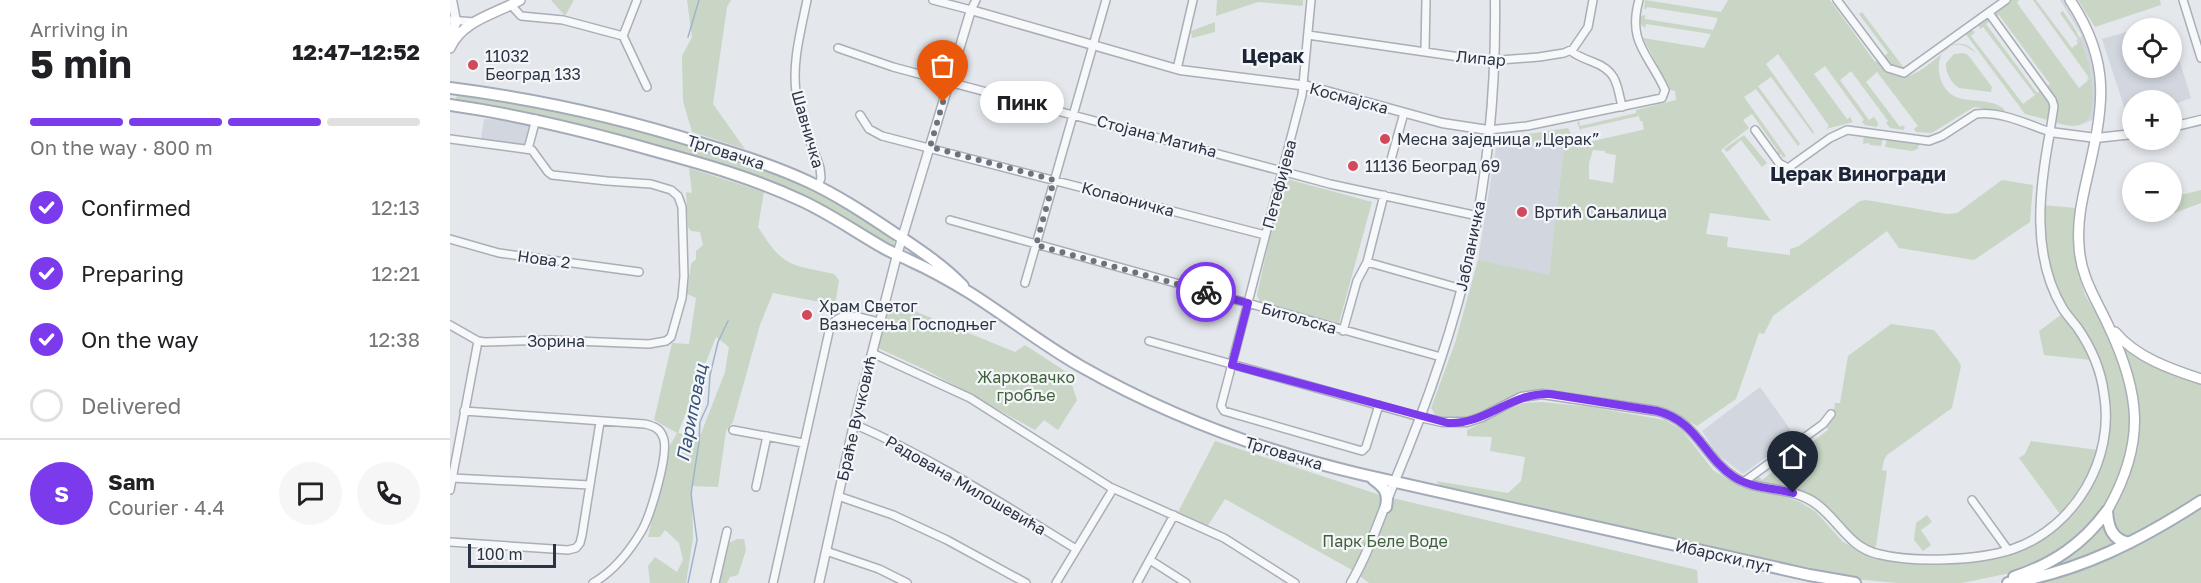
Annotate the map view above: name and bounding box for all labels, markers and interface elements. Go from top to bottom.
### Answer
text: Arriving in [30,17,128,41]
map controls [2122,18,2182,222]
button: locate [2122,18,2182,78]
text: 12:47–12:52 [292,38,420,65]
text: 5 min [30,40,132,87]
pin [917,40,968,102]
district label: Церак [1242,43,1305,67]
place label: 11032 Београд 133 [485,46,581,84]
street label: Липар [1455,46,1507,70]
icon: bag [926,49,959,82]
marker: 11032 Београд 133 [466,58,480,72]
street label: Космајска [1307,78,1391,118]
callout: Пинк [979,81,1063,123]
street label: Шавничка [787,88,829,170]
text: Пинк [997,90,1048,114]
button: + [2122,90,2182,150]
street label: Стојана Матића [1095,110,1219,162]
place label: Месна заједница „Церак” [1397,129,1600,149]
street label: Трговачка [685,130,767,174]
marker: Месна заједница „Церак” [1378,132,1392,146]
text: On the way · 800 m [30,135,213,159]
street label: Петефијева [1258,137,1300,231]
place label: 11136 Београд 69 [1365,156,1500,176]
marker: 11136 Београд 69 [1346,159,1360,173]
district label: Церак Виногради [1770,161,1946,185]
button: − [2122,162,2182,222]
street label: Копаоничка [1079,177,1177,221]
icon: check [30,191,63,224]
text: Confirmed [81,194,191,221]
text: 12:13 [371,195,420,219]
street label: Јабланичка [1451,199,1489,293]
place label: Вртић Сањалица [1534,202,1667,222]
marker: Вртић Сањалица [1515,205,1529,219]
street label: Нова 2 [516,245,572,273]
icon: check [30,257,63,290]
text: Preparing [81,260,184,287]
text: 12:21 [371,261,420,285]
courier [1176,262,1236,322]
icon: bike [1190,276,1223,309]
place label: Храм Светог Вазнесења Господњег [819,296,997,334]
street label: Битољска [1259,298,1339,338]
marker: Храм Светог Вазнесења Господњег [800,308,814,322]
icon: check [30,323,63,356]
text: On the way [81,326,199,353]
text: 12:38 [369,327,420,351]
street label: Зорина [527,331,585,351]
street label: Браће Вучковић [832,353,880,483]
water label: Париповац [671,361,711,463]
park label: Жарковачко гробље [977,367,1075,405]
text: Delivered [81,392,181,419]
street label: Радована Милошевића [882,431,1050,539]
pin [1767,431,1818,493]
street label: Трговачка [1243,432,1325,474]
icon: home [1776,440,1809,473]
button: chat [279,462,342,525]
button: phone [357,462,420,525]
text: Sam [108,468,155,495]
text: S [54,480,69,507]
text: Courier · 4.4 [108,495,225,519]
park label: Парк Беле Воде [1322,531,1448,551]
street label: Ибарски пут [1674,535,1775,577]
scale bar [468,541,556,568]
text: 100 m [477,544,523,564]

